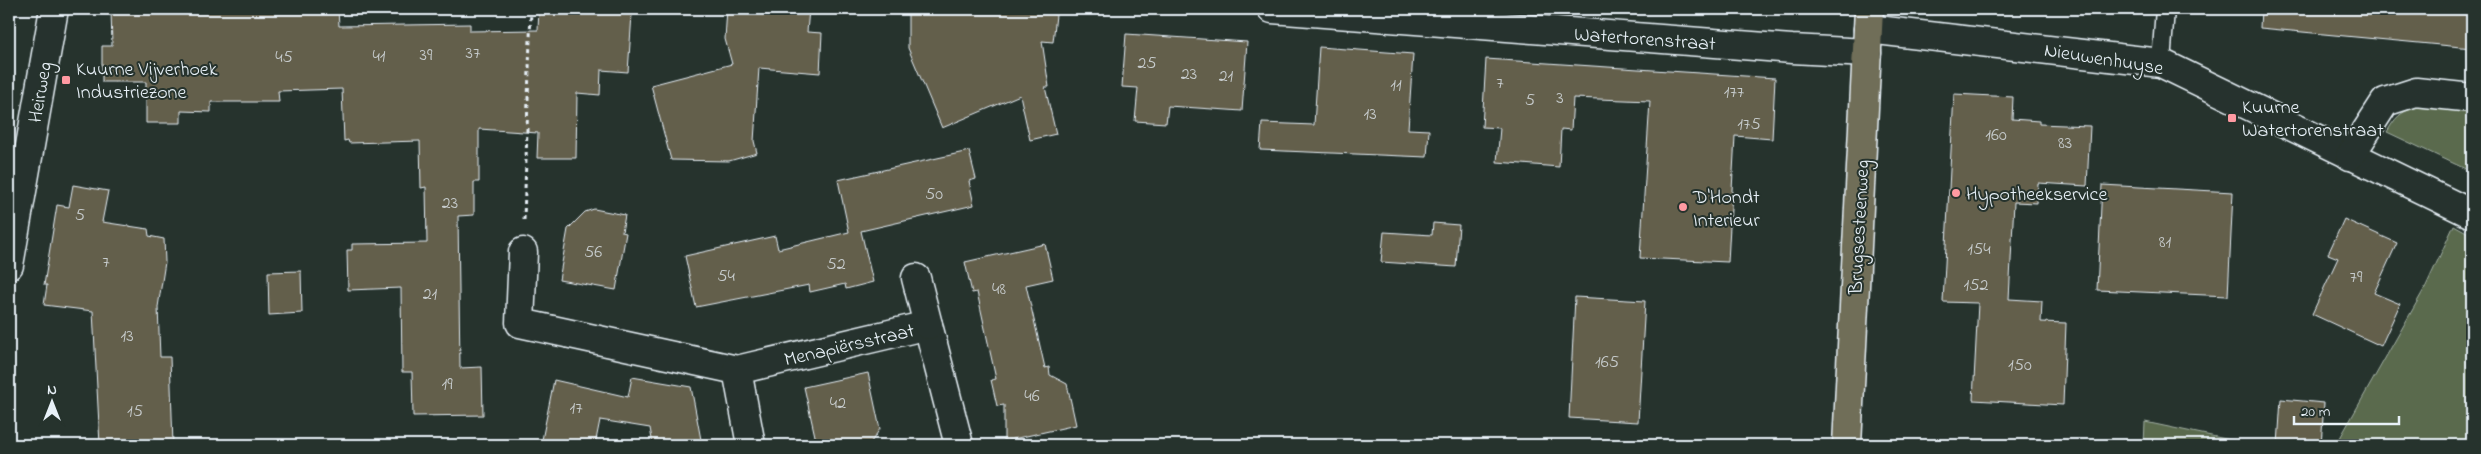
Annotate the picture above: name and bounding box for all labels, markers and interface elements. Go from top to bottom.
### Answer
street label: Watertorenstraat [1573,21,1717,60]
street label: Nieuwenhuyse [2042,37,2165,84]
house number: 37 [466,41,481,67]
house number: 39 [420,43,433,69]
house number: 41 [372,44,386,70]
house number: 45 [275,45,293,71]
house number: 25 [1137,51,1157,77]
place label: Kuurne Vijverhoek Industriezone [76,56,218,108]
street label: Heirweg [22,60,62,125]
house number: 23 [1181,62,1197,88]
house number: 21 [1219,64,1234,90]
house number: 7 [1496,71,1504,97]
house number: 11 [1390,73,1402,99]
marker: Kuurne Vijverhoek Industriezone [60,74,72,86]
house number: 177 [1724,80,1745,106]
house number: 3 [1556,86,1564,112]
house number: 5 [1525,88,1535,114]
place label: Kuurne Watertorenstraat [2242,94,2384,146]
house number: 13 [1363,102,1377,128]
house number: 175 [1737,112,1761,138]
marker: Kuurne Watertorenstraat [2226,112,2238,124]
house number: 160 [1985,123,2007,149]
house number: 83 [2058,131,2072,157]
street label: Brugsesteenweg [1842,159,1880,296]
place label: Hypotheekservice [1966,181,2107,210]
house number: 50 [925,182,943,208]
place label: D'Hondt Interieur [1692,184,1760,236]
marker: Hypotheekservice [1950,187,1962,199]
house number: 23 [442,191,458,217]
marker: D'Hondt Interieur [1677,201,1689,213]
house number: 5 [75,203,85,229]
house number: 81 [2159,230,2172,256]
house number: 154 [1967,237,1991,263]
house number: 56 [584,240,602,266]
house number: 7 [102,250,110,276]
house number: 52 [826,252,846,278]
house number: 54 [717,264,735,290]
house number: 79 [2350,265,2363,291]
house number: 152 [1964,273,1989,299]
house number: 48 [992,277,1006,303]
house number: 21 [423,282,438,308]
street label: Menapiërsstraat [782,317,918,376]
house number: 13 [120,324,134,350]
house number: 165 [1595,350,1619,376]
house number: 150 [2008,353,2032,379]
house number: 19 [441,372,453,398]
north arrow [28,376,78,426]
text: N [47,380,57,401]
house number: 46 [1024,384,1040,410]
house number: 42 [830,391,846,417]
scale bar [2294,394,2398,426]
house number: 17 [569,396,583,422]
house number: 15 [127,399,143,425]
text: 20 m [2301,401,2331,423]

